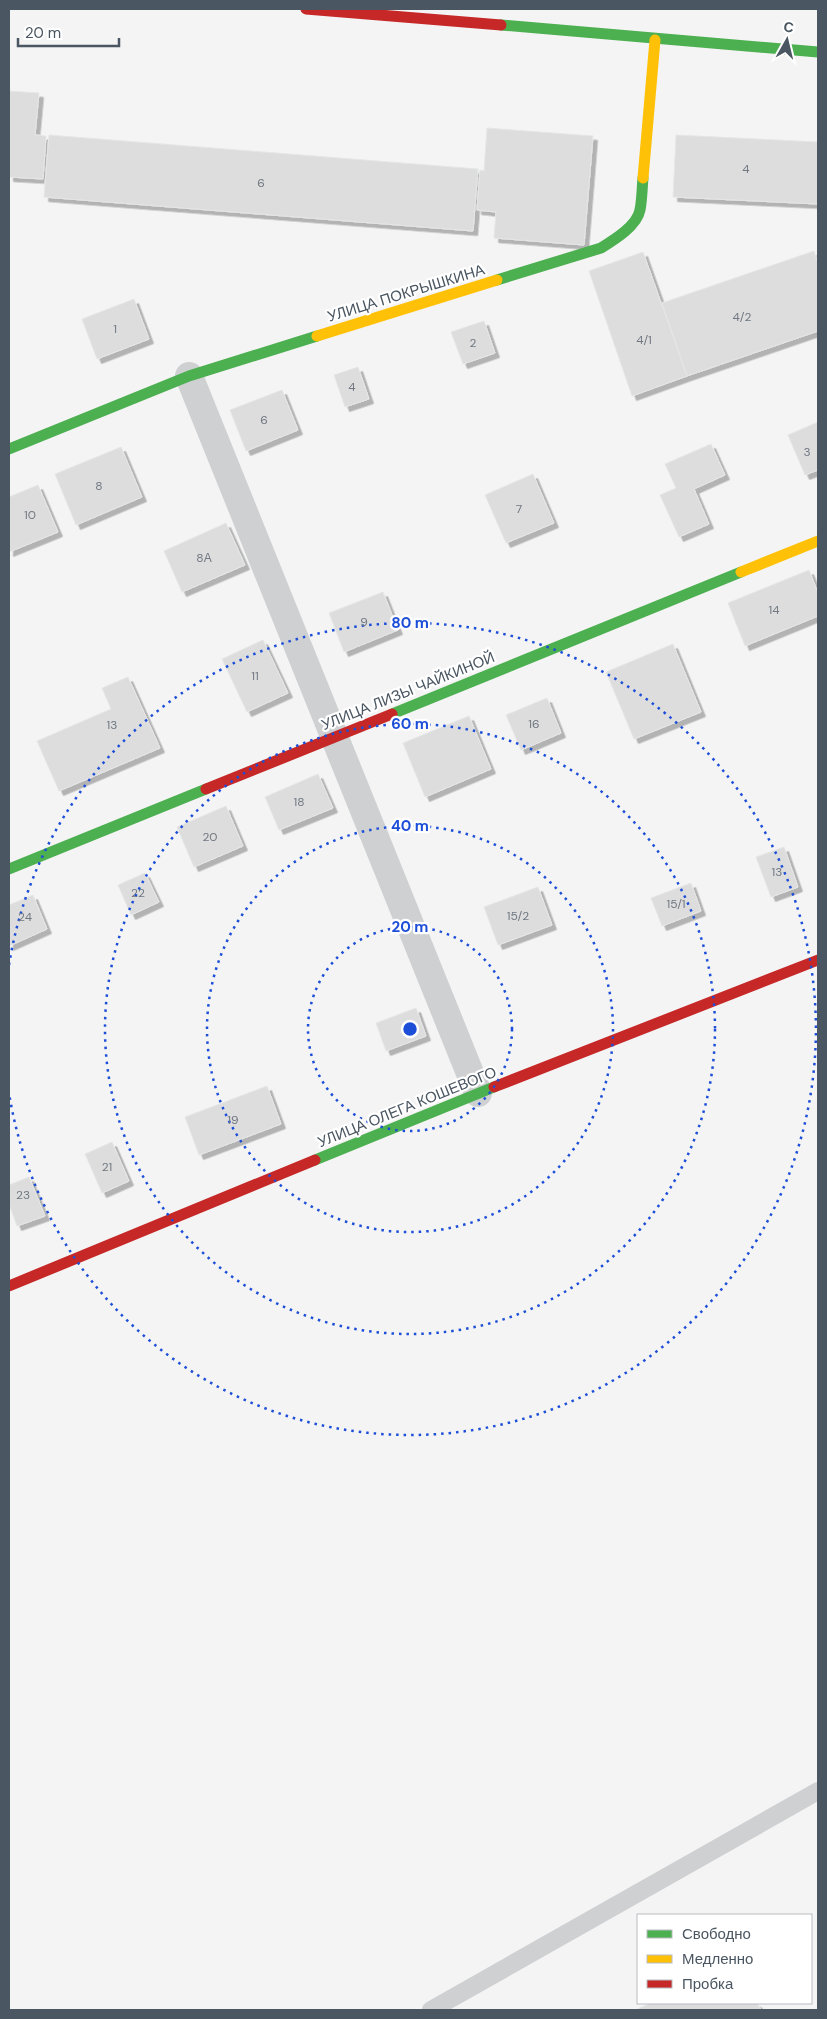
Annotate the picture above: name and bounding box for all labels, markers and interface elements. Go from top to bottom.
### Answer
scale bar [18,15,119,47]
north arrow [762,15,812,65]
text: С [783,18,795,37]
text: 20 m [25,23,61,43]
house number: 4 [742,161,750,177]
house number: 6 [257,175,265,191]
street label: УЛИЦА ПОКРЫШКИНА [325,260,487,326]
house number: 4/2 [733,309,752,325]
house number: 1 [113,321,117,337]
house number: 4/1 [636,332,652,348]
house number: 2 [470,335,477,351]
house number: 4 [348,379,356,395]
house number: 6 [260,412,268,428]
house number: 3 [803,444,811,460]
house number: 8 [95,478,103,494]
house number: 7 [516,501,522,517]
house number: 10 [24,507,36,523]
house number: 8А [196,550,212,566]
house number: 14 [768,602,780,618]
text: 80 m [391,613,429,633]
house number: 9 [360,614,368,630]
street label: УЛИЦА ЛИЗЫ ЧАЙКИНОЙ [318,647,498,735]
house number: 11 [251,668,259,684]
text: 60 m [391,714,429,734]
house number: 16 [528,716,540,732]
house number: 13 [107,717,117,733]
house number: 18 [293,794,305,810]
text: 40 m [391,816,429,836]
house number: 20 [202,829,218,845]
house number: 13 [772,864,782,880]
house number: 22 [131,885,145,901]
house number: 15/1 [666,896,686,912]
house number: 15/2 [507,908,529,924]
house number: 24 [18,909,32,925]
text: 20 m [392,917,428,937]
centre of rings [401,1020,419,1038]
street label: УЛИЦА ОЛЕГА КОШЕВОГО [315,1062,499,1152]
house number: 19 [227,1112,239,1128]
house number: 21 [102,1159,112,1175]
house number: 23 [16,1187,30,1203]
legend [637,1914,812,2004]
text: Свободно [682,1924,751,1944]
text: Медленно [682,1949,753,1969]
text: Пробка [682,1974,734,1994]

